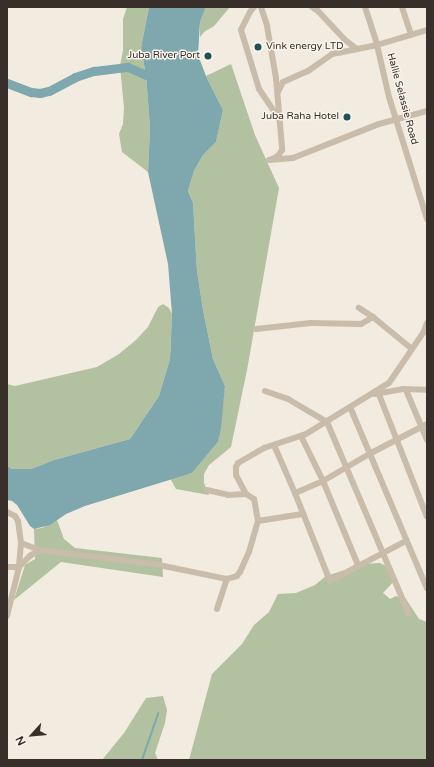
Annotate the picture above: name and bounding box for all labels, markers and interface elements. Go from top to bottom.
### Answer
place label: Vink energy LTD [266,41,343,53]
marker: Vink energy LTD [253,42,263,52]
place label: Juba River Port [127,50,200,62]
marker: Juba River Port [203,51,213,61]
street label: Hallie Selassie Road [384,52,420,146]
place label: Juba Raha Hotel [261,111,339,123]
marker: Juba Raha Hotel [342,112,352,122]
north arrow [12,715,52,755]
text: N [13,734,29,748]

